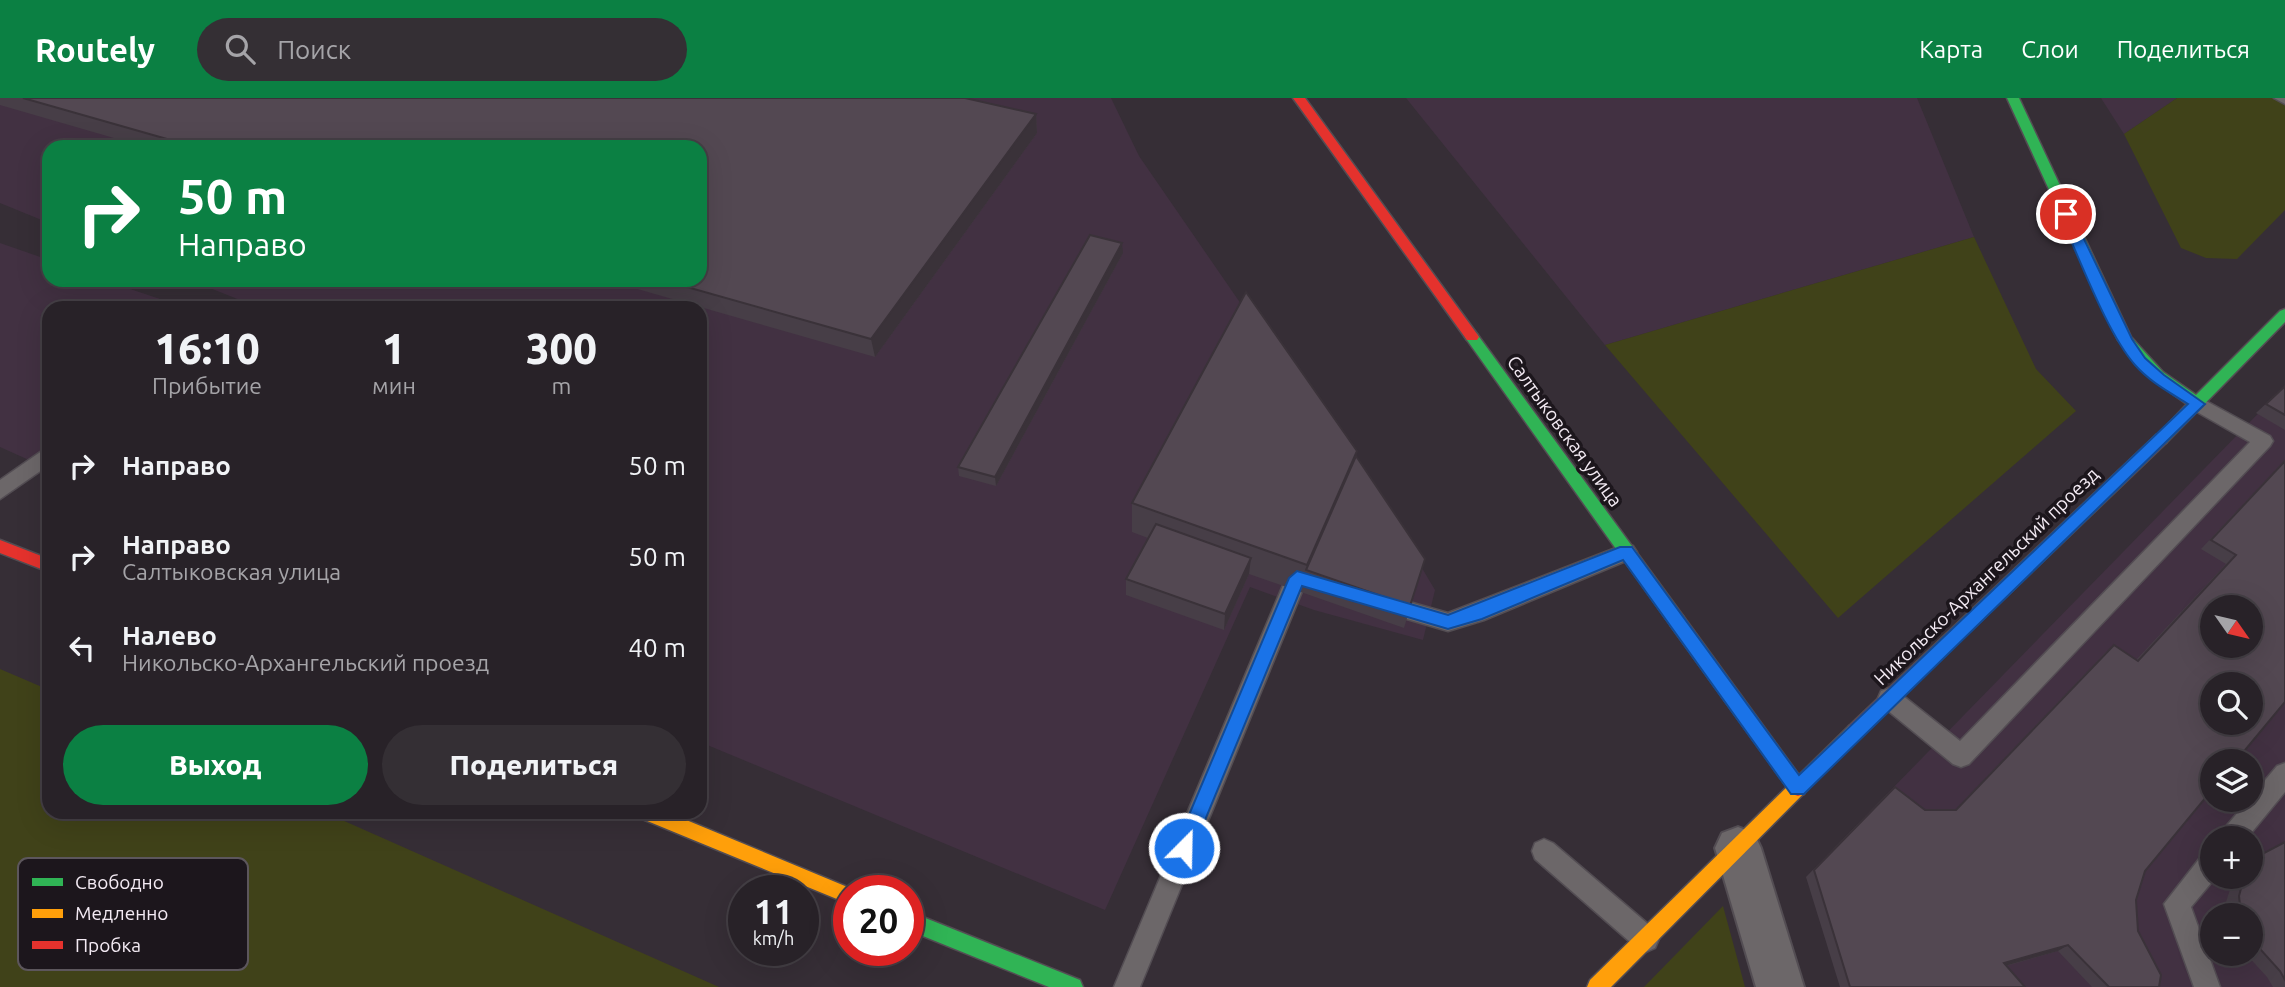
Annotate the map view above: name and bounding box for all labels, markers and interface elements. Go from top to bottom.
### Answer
search box [197,18,687,81]
icon: search [221,30,259,68]
text: Routely [35,31,155,68]
text: Поиск [277,35,351,64]
text: Карта [1919,36,1983,63]
text: Слои [2021,36,2079,63]
text: Поделиться [2117,36,2250,63]
icon: right [63,168,154,259]
text: 50 m [178,168,287,223]
pin [2036,184,2096,244]
icon: arrive [2047,195,2085,233]
text: Направо [178,226,307,262]
text: 16:10 [154,325,260,372]
text: 1 [382,325,406,372]
text: 300 [526,325,597,372]
street label: Салтыковская улица [1503,351,1627,511]
text: Прибытие [152,373,262,398]
text: мин [372,373,416,398]
text: m [551,373,571,398]
icon: right [63,447,101,485]
text: Направо [122,451,231,480]
text: 50 m [628,451,686,480]
street label: Никольско-Архангельский проезд [1869,463,2103,689]
text: Направо [122,530,231,559]
icon: right [63,538,101,576]
text: 50 m [628,542,686,571]
text: Салтыковская улица [122,559,341,584]
north arrow [2200,595,2263,658]
map controls [2200,595,2263,966]
text: Налево [122,621,217,650]
icon: left [63,629,101,667]
text: 40 m [628,633,686,662]
text: Никольско-Архангельский проезд [122,650,489,675]
button: search [2200,672,2263,735]
button: Выход [63,725,368,805]
button: Поделиться [382,725,686,805]
button: layers [2200,749,2263,812]
position arrow [1147,811,1221,885]
button: + [2200,826,2263,889]
legend [18,858,248,970]
text: Свободно [75,871,164,893]
speed limit sign: 20 [833,875,924,966]
text: 11 [754,891,793,931]
text: Медленно [75,902,168,924]
button: − [2200,903,2263,966]
text: km/h [753,928,794,948]
text: Пробка [75,934,141,956]

